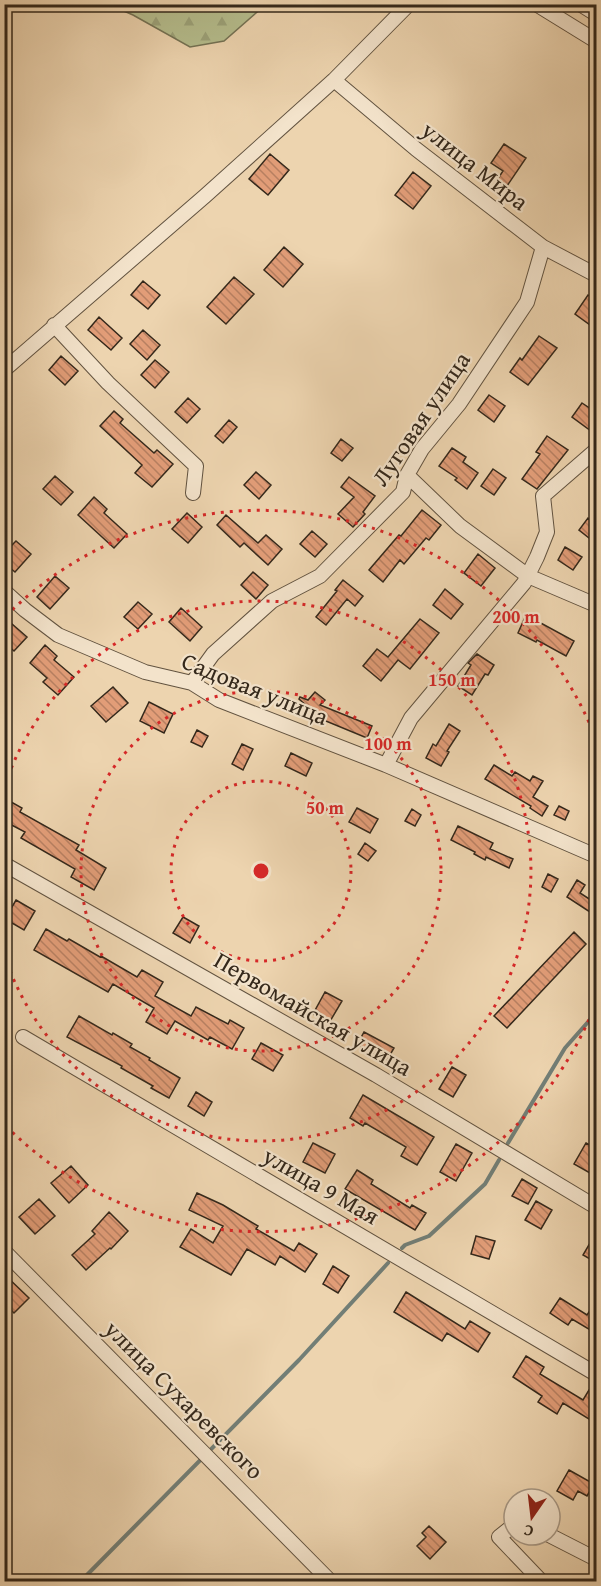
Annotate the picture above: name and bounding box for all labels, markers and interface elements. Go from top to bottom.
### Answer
street label: улица Мира [413,112,537,219]
street label: Луговая улица [363,344,479,493]
text: 200 m [492,603,540,630]
street label: Садовая улица [177,643,334,734]
text: 150 m [428,666,476,693]
text: 100 m [364,730,412,757]
text: 50 m [306,794,345,821]
centre of rings [251,861,271,881]
street label: Первомайская улица [208,943,419,1085]
street label: улица 9 Мая [256,1138,386,1233]
street label: улица Сухаревского [96,1311,272,1487]
north arrow [502,1487,562,1547]
text: С [521,1519,536,1544]

